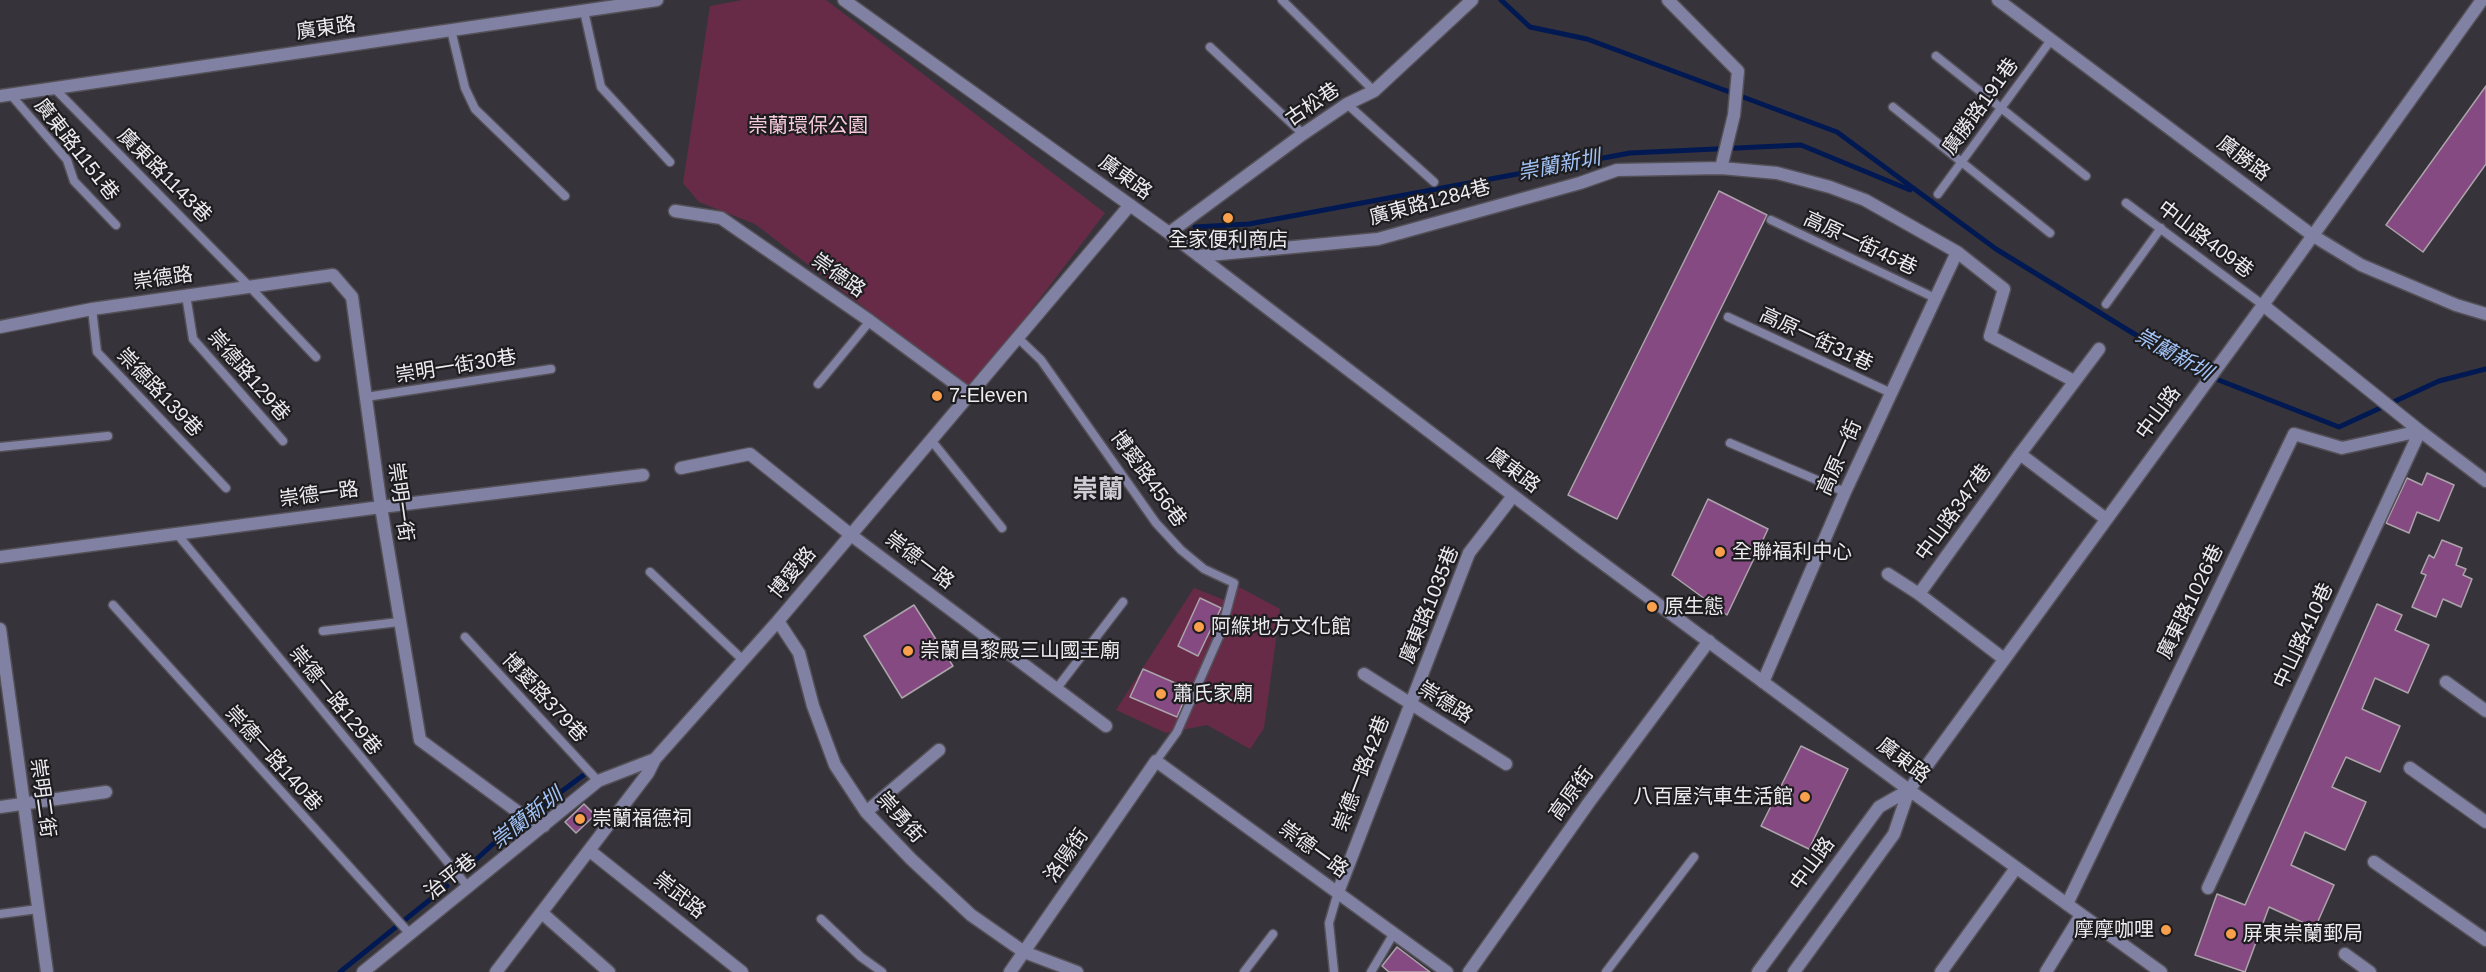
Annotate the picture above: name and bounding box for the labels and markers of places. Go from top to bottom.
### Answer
marker: 全家便利商店 [1221,211,1235,225]
place label: 全家便利商店 [1168,228,1288,252]
place label: 7-Eleven [949,384,1028,408]
marker: 7-Eleven [930,389,944,403]
place label: 全聯福利中心 [1732,540,1852,564]
marker: 全聯福利中心 [1713,545,1727,559]
place label: 原生態 [1664,595,1724,619]
marker: 原生態 [1645,600,1659,614]
place label: 阿緱地方文化館 [1211,615,1351,639]
marker: 阿緱地方文化館 [1192,620,1206,634]
place label: 崇蘭昌黎殿三山國王廟 [920,639,1120,663]
marker: 崇蘭昌黎殿三山國王廟 [901,644,915,658]
place label: 蕭氏家廟 [1173,682,1253,706]
marker: 蕭氏家廟 [1154,687,1168,701]
place label: 八百屋汽車生活館 [1633,785,1793,809]
marker: 八百屋汽車生活館 [1798,790,1812,804]
place label: 崇蘭福德祠 [592,807,692,831]
marker: 崇蘭福德祠 [573,812,587,826]
place label: 摩摩咖哩 [2074,918,2154,942]
place label: 屏東崇蘭郵局 [2243,922,2363,946]
marker: 摩摩咖哩 [2159,923,2173,937]
marker: 屏東崇蘭郵局 [2224,927,2238,941]

